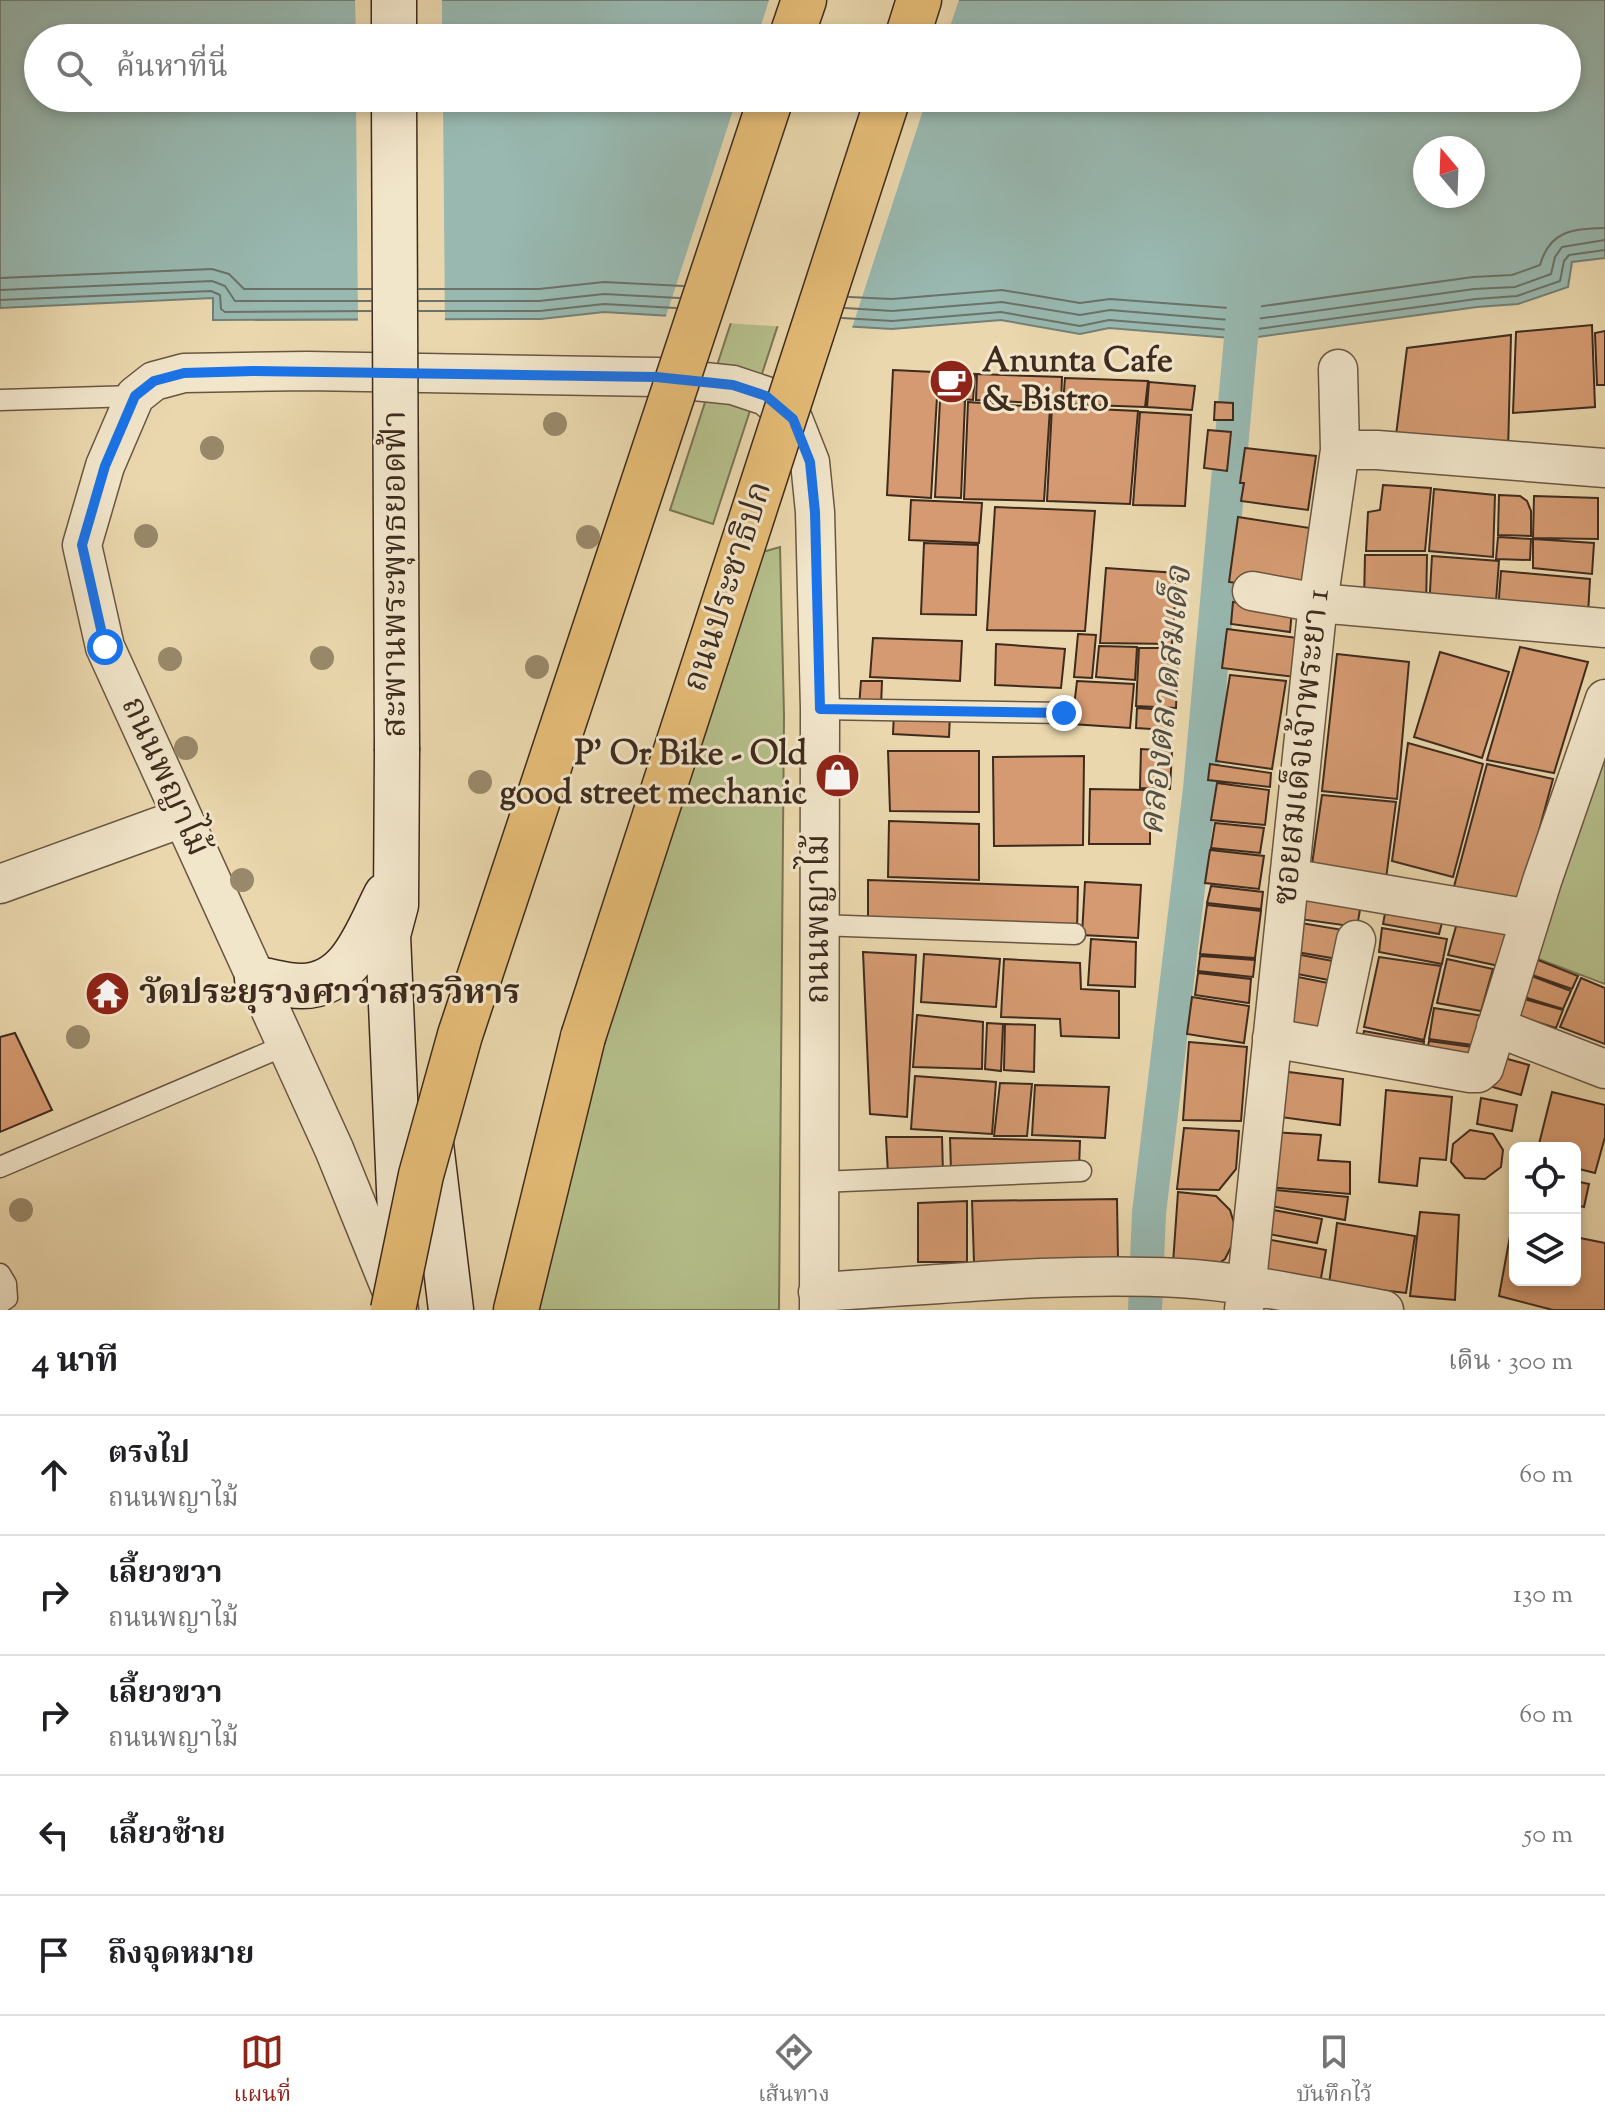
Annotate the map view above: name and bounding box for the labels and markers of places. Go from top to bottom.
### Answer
place label: Anunta Cafe & Bistro [982,338,1173,426]
cafe icon: Anunta Cafe & Bistro [927,358,975,406]
place label: P' Or Bike - Old good street mechanic [499,731,808,819]
shop icon: P' Or Bike - Old good street mechanic [814,751,862,799]
temple icon: วัดประยุรวงศาวาสวรวิหาร [84,970,132,1018]
place label: วัดประยุรวงศาวาสวรวิหาร [139,970,520,1019]

